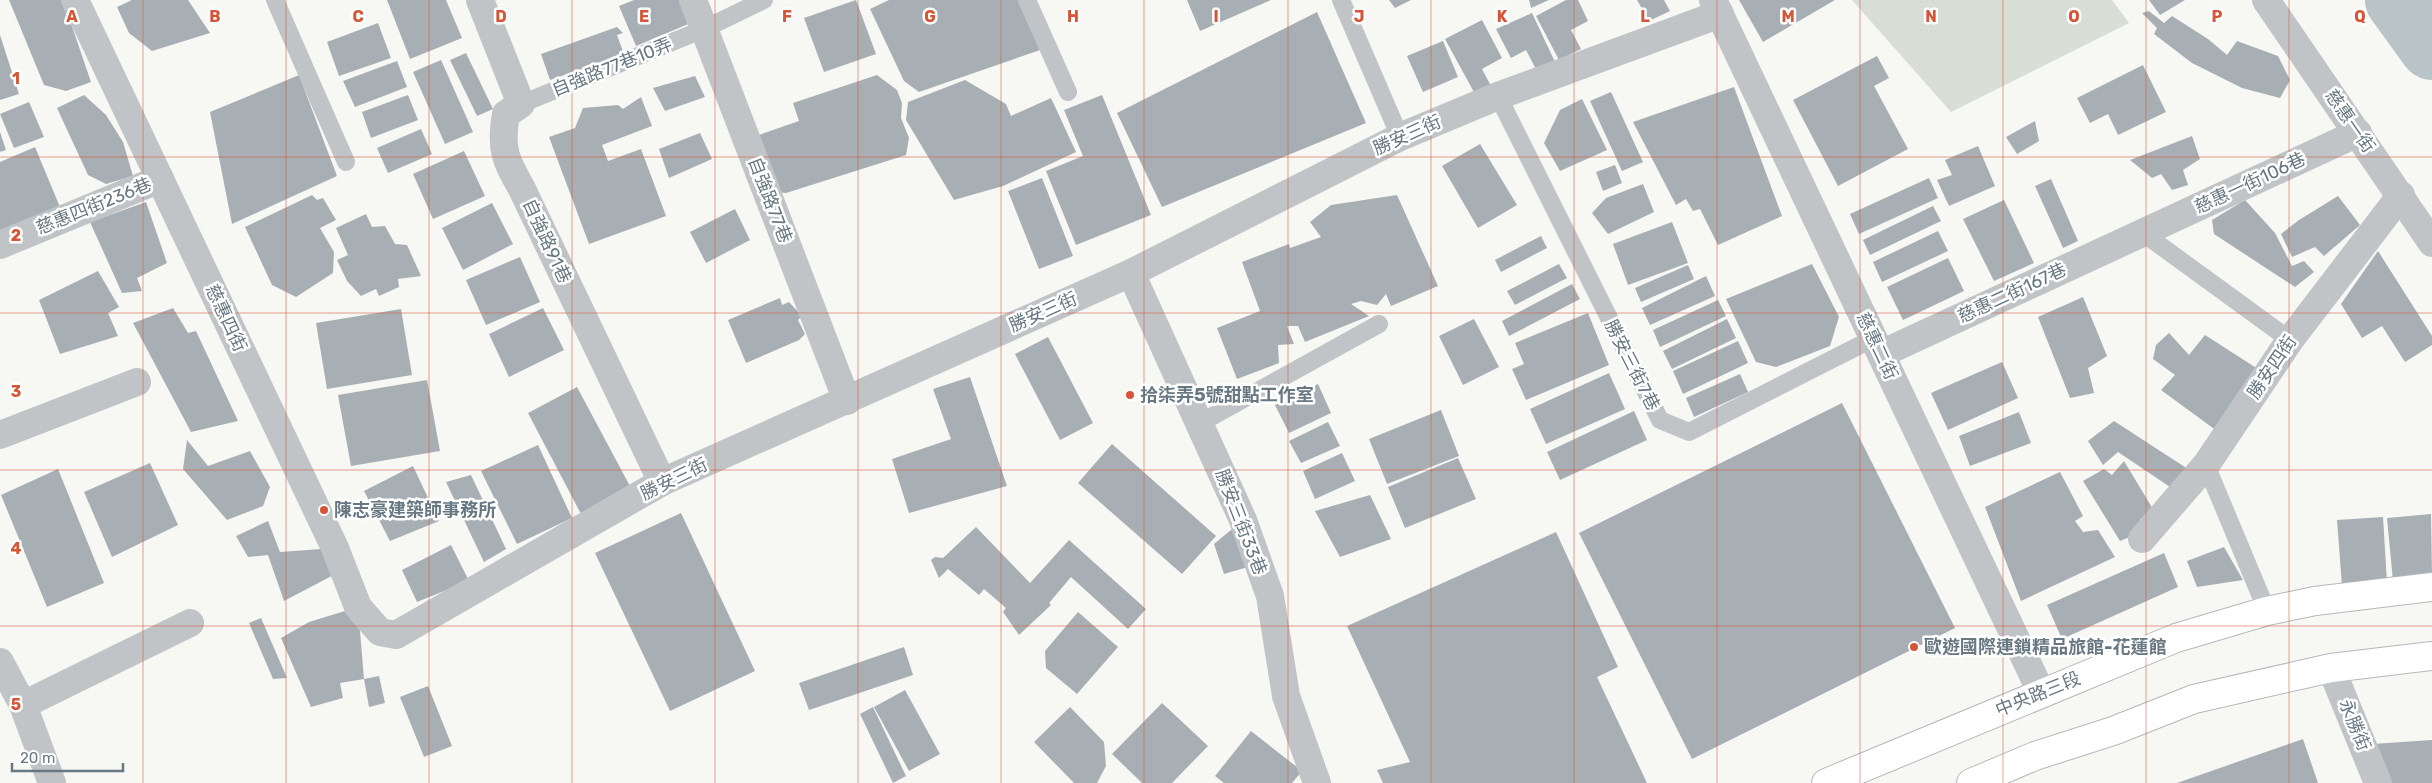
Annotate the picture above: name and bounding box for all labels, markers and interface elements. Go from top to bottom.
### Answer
text: A [66,7,78,26]
text: B [209,7,221,26]
text: C [352,7,364,26]
text: D [495,7,507,26]
text: E [639,7,649,26]
text: F [782,7,792,26]
text: G [924,7,936,26]
text: H [1067,7,1079,26]
text: I [1213,7,1219,26]
text: J [1354,7,1364,26]
text: K [1497,7,1508,26]
text: L [1640,7,1650,26]
text: M [1781,7,1795,26]
text: N [1925,7,1937,26]
text: O [2068,7,2080,26]
text: P [2212,7,2223,26]
text: Q [2354,7,2366,26]
street label: 自強路77巷10弄 [549,33,675,101]
text: 1 [12,69,20,88]
street label: 慈惠一街 [2320,85,2380,157]
street label: 勝安三街 [1370,110,1444,160]
street label: 慈惠一街106巷 [2191,148,2309,218]
street label: 自強路77巷 [744,154,796,246]
street label: 慈惠四街236巷 [33,173,155,239]
street label: 自強路91巷 [518,195,576,287]
text: 2 [11,226,21,245]
street label: 慈惠二街167巷 [1954,258,2070,328]
street label: 慈惠四街 [201,281,251,355]
street label: 勝安三街 [1006,287,1080,337]
street label: 慈惠二街 [1852,309,1902,383]
street label: 勝安三街7巷 [1600,316,1664,414]
street label: 勝安四街 [2243,331,2301,403]
text: 3 [11,382,21,401]
place label: 拾柒弄5號甜點工作室 [1140,384,1314,406]
marker: 拾柒弄5號甜點工作室 [1124,389,1136,401]
street label: 勝安三街 [637,453,711,505]
street label: 勝安三街33巷 [1211,466,1271,578]
place label: 陳志豪建築師事務所 [334,499,496,521]
marker: 陳志豪建築師事務所 [318,504,330,516]
text: 4 [11,539,22,558]
place label: 歐遊國際連鎖精品旅館-花蓮館 [1924,636,2167,658]
marker: 歐遊國際連鎖精品旅館-花蓮館 [1908,641,1920,653]
street label: 中央路三段 [1992,667,2084,721]
text: 5 [11,695,21,714]
street label: 永勝街 [2335,696,2375,754]
scale bar [12,740,124,772]
text: 20 m [20,749,55,767]

